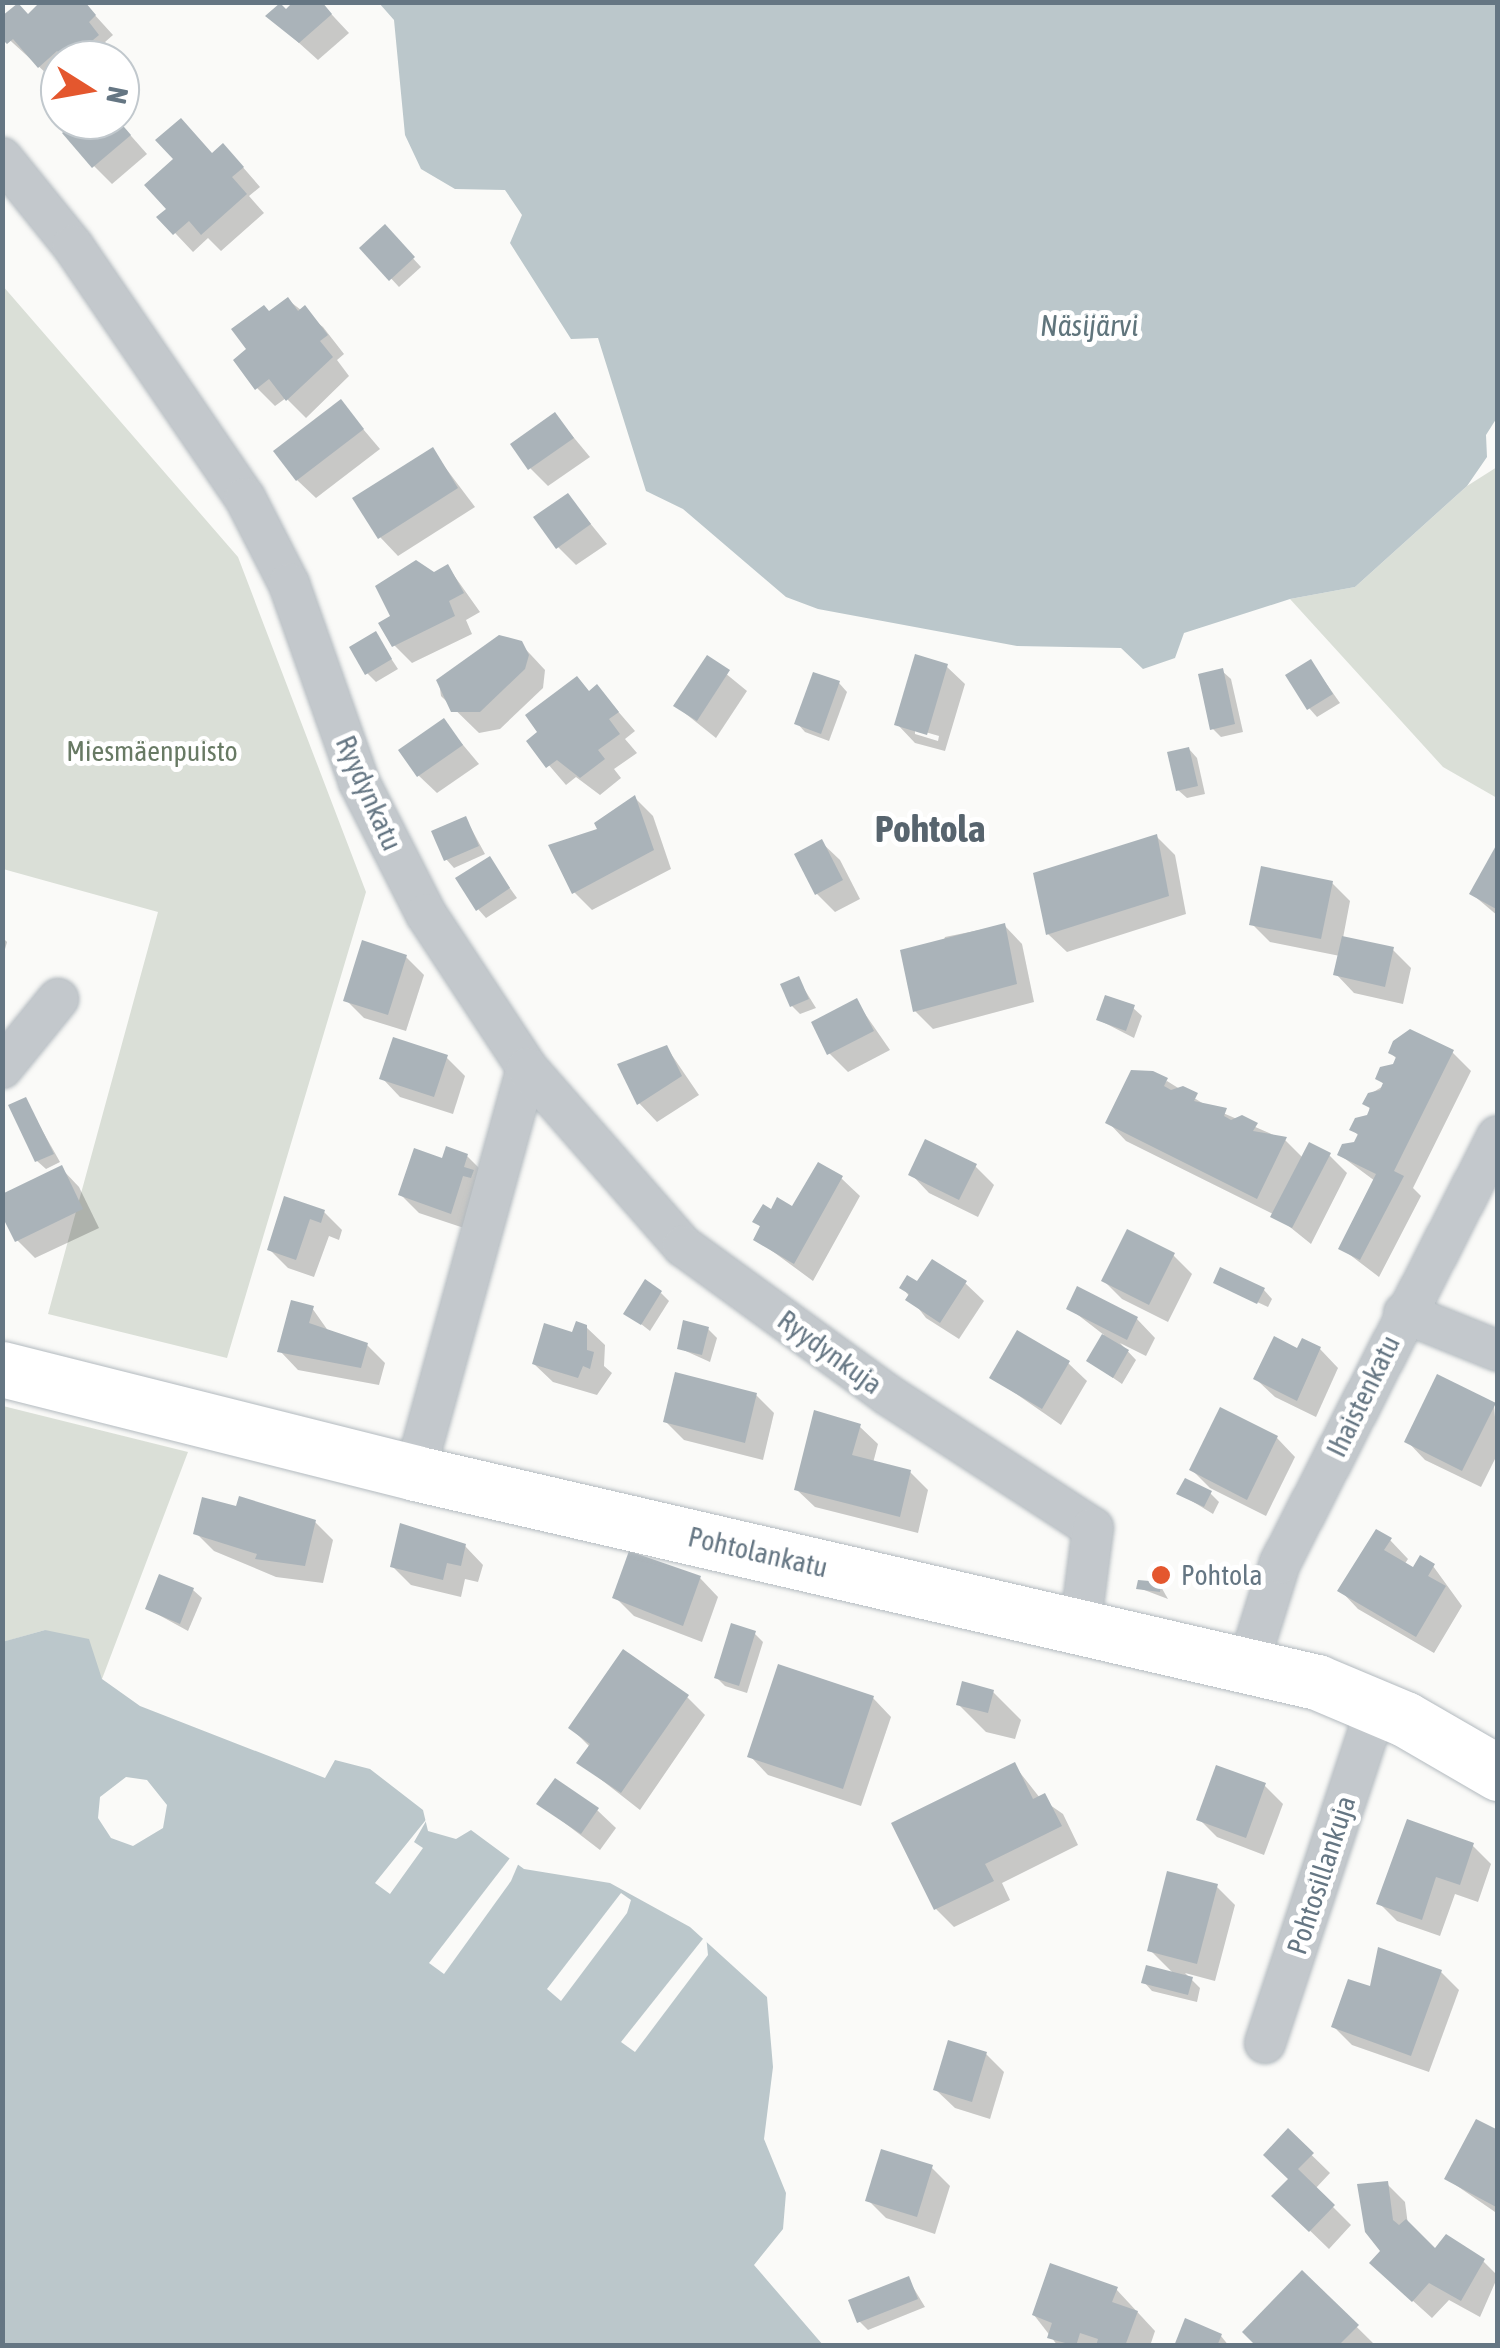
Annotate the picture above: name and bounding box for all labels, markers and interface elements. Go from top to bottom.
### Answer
north arrow [40,40,140,140]
text: N [100,84,135,107]
water label: Näsijärvi [1040,307,1138,343]
street label: Ryydynkatu [329,730,409,856]
park label: Miesmäenpuisto [66,734,238,768]
district label: Pohtola [875,806,985,852]
street label: Ryydynkuja [771,1303,889,1401]
street label: Ihaistenkatu [1319,1330,1407,1462]
street label: Pohtolankatu [685,1520,831,1584]
place label: Pohtola [1181,1558,1263,1592]
marker: Pohtola [1150,1564,1172,1586]
street label: Pohtosillankuja [1280,1792,1362,1958]

